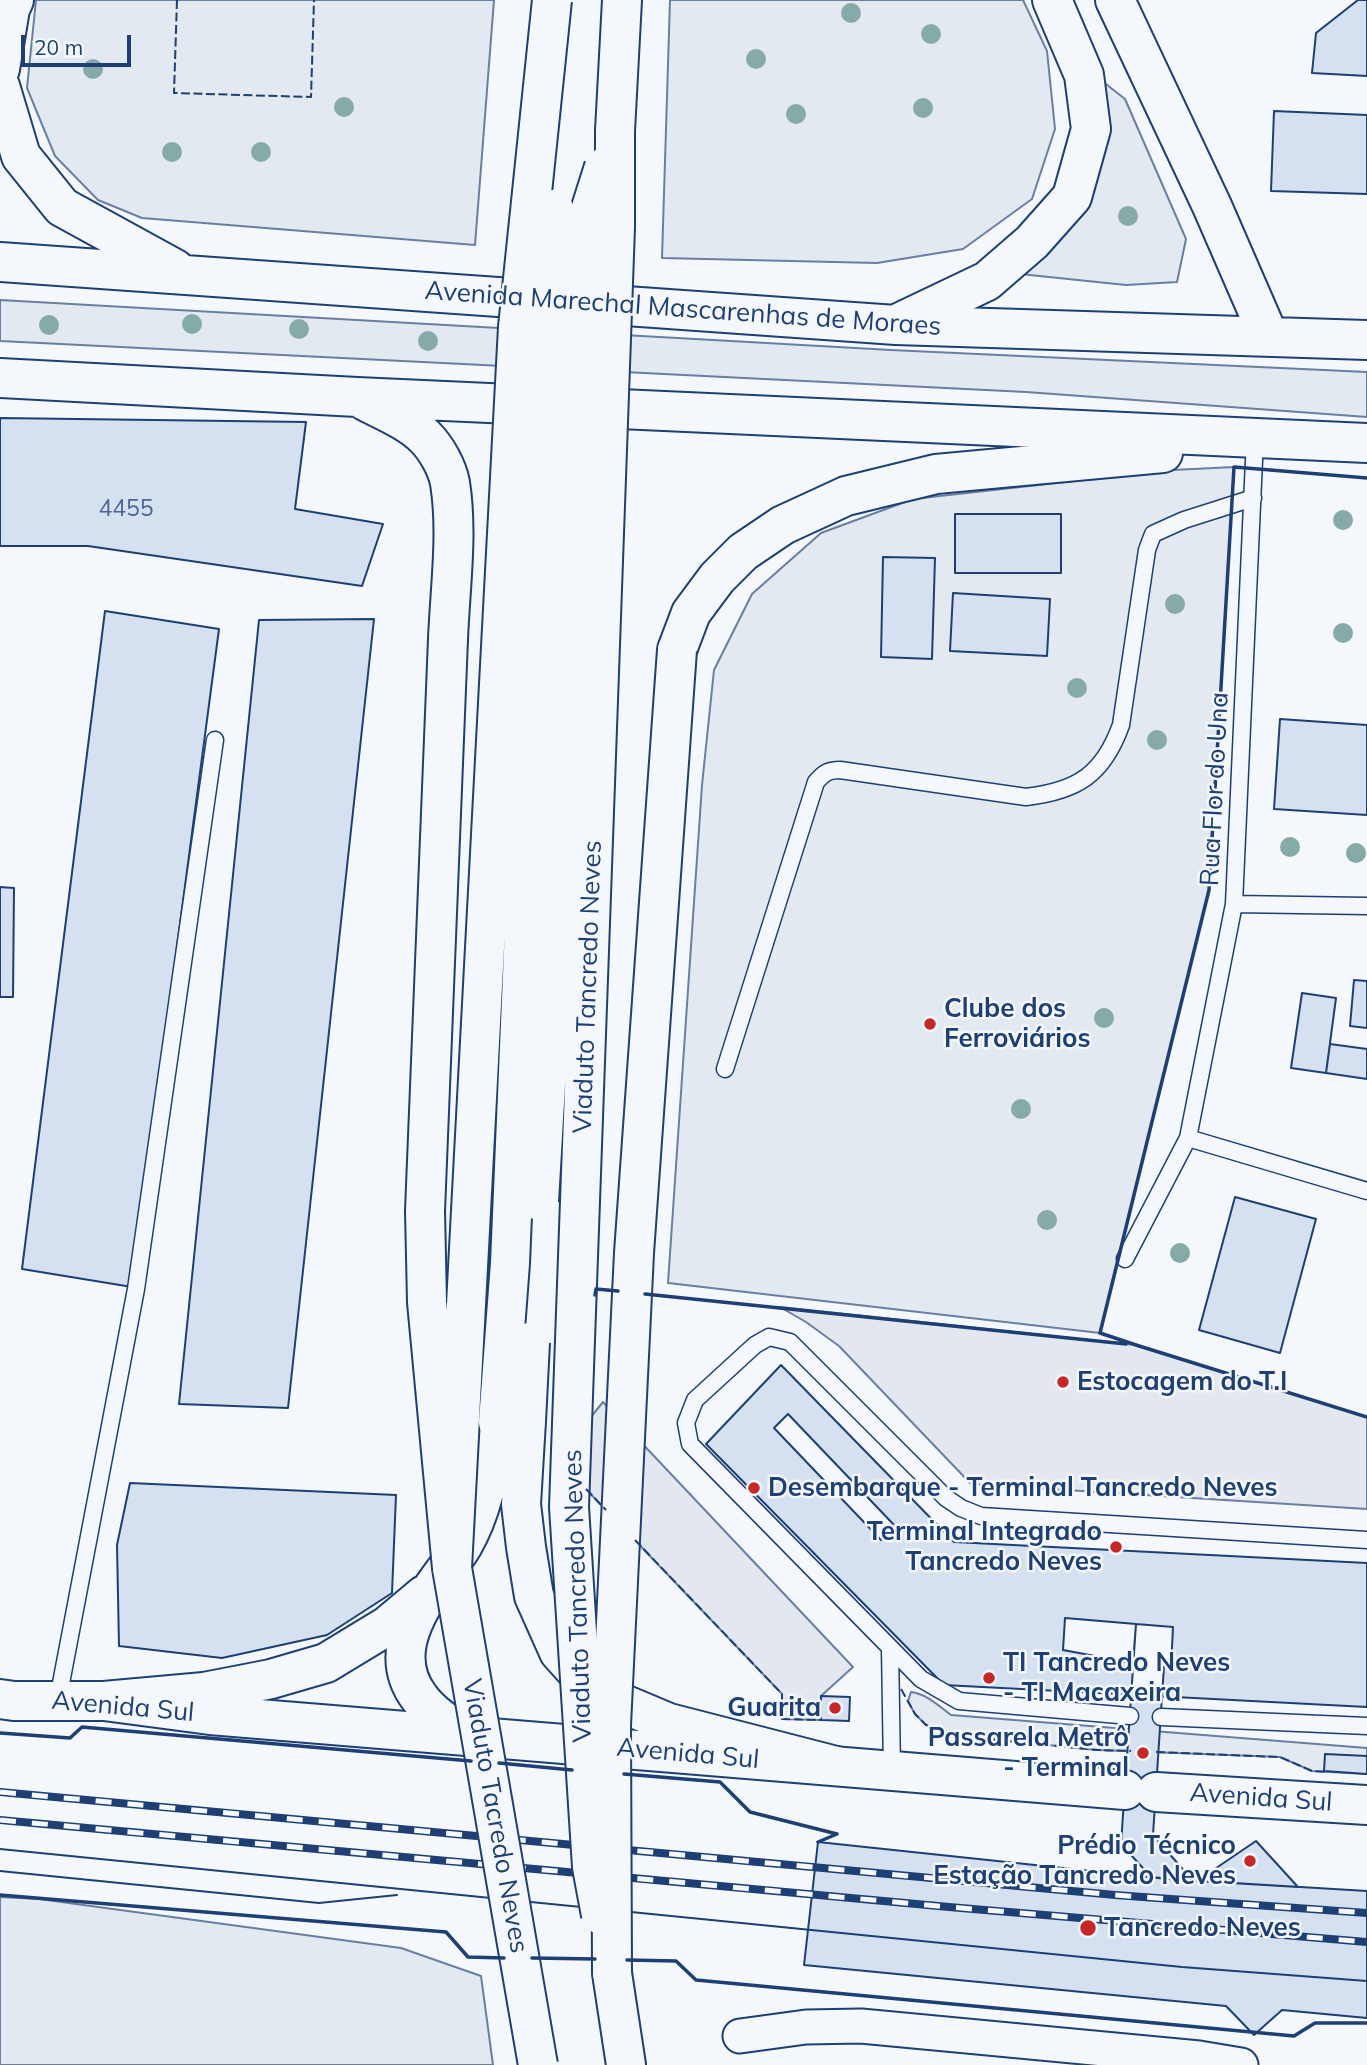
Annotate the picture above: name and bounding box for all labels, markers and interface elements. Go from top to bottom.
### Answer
scale bar [24,21,135,65]
text: 20 m [34,34,83,60]
street label: Avenida Marechal Mascarenhas de Moraes [424,275,942,343]
house number: 4455 [98,495,154,523]
street label: Rua Flor do Una [1194,691,1236,887]
street label: Viaduto Tancredo Neves [567,840,609,1134]
place label: Clube dos Ferroviários [944,993,1090,1054]
marker: Clube dos Ferroviários [922,1016,938,1032]
place label: Estocagem do T.I [1077,1366,1287,1398]
marker: Estocagem do T.I [1055,1374,1071,1390]
street label: Viaduto Tancredo Neves [557,1449,599,1743]
place label: Desembarque - Terminal Tancredo Neves [768,1472,1278,1504]
marker: Desembarque - Terminal Tancredo Neves [746,1480,762,1496]
place label: Terminal Integrado Tancredo Neves [867,1516,1102,1578]
marker: Terminal Integrado Tancredo Neves [1108,1539,1124,1555]
place label: TI Tancredo Neves - TI Macaxeira [1003,1647,1230,1708]
marker: TI Tancredo Neves - TI Macaxeira [981,1670,997,1686]
street label: Viaduto Tacredo Neves [455,1676,535,1956]
street label: Avenida Sul [50,1685,196,1729]
place label: Guarita [727,1692,821,1724]
marker: Guarita [827,1700,843,1716]
place label: Passarela Metrô - Terminal [928,1722,1129,1784]
street label: Avenida Sul [615,1732,761,1776]
marker: Passarela Metrô - Terminal [1135,1745,1151,1761]
street label: Avenida Sul [1189,1777,1333,1819]
place label: Prédio Técnico Estação Tancredo Neves [933,1830,1236,1892]
marker: Prédio Técnico Estação Tancredo Neves [1242,1853,1258,1869]
place label: Tancredo Neves [1104,1912,1301,1944]
marker: Tancredo Neves [1078,1918,1098,1938]

